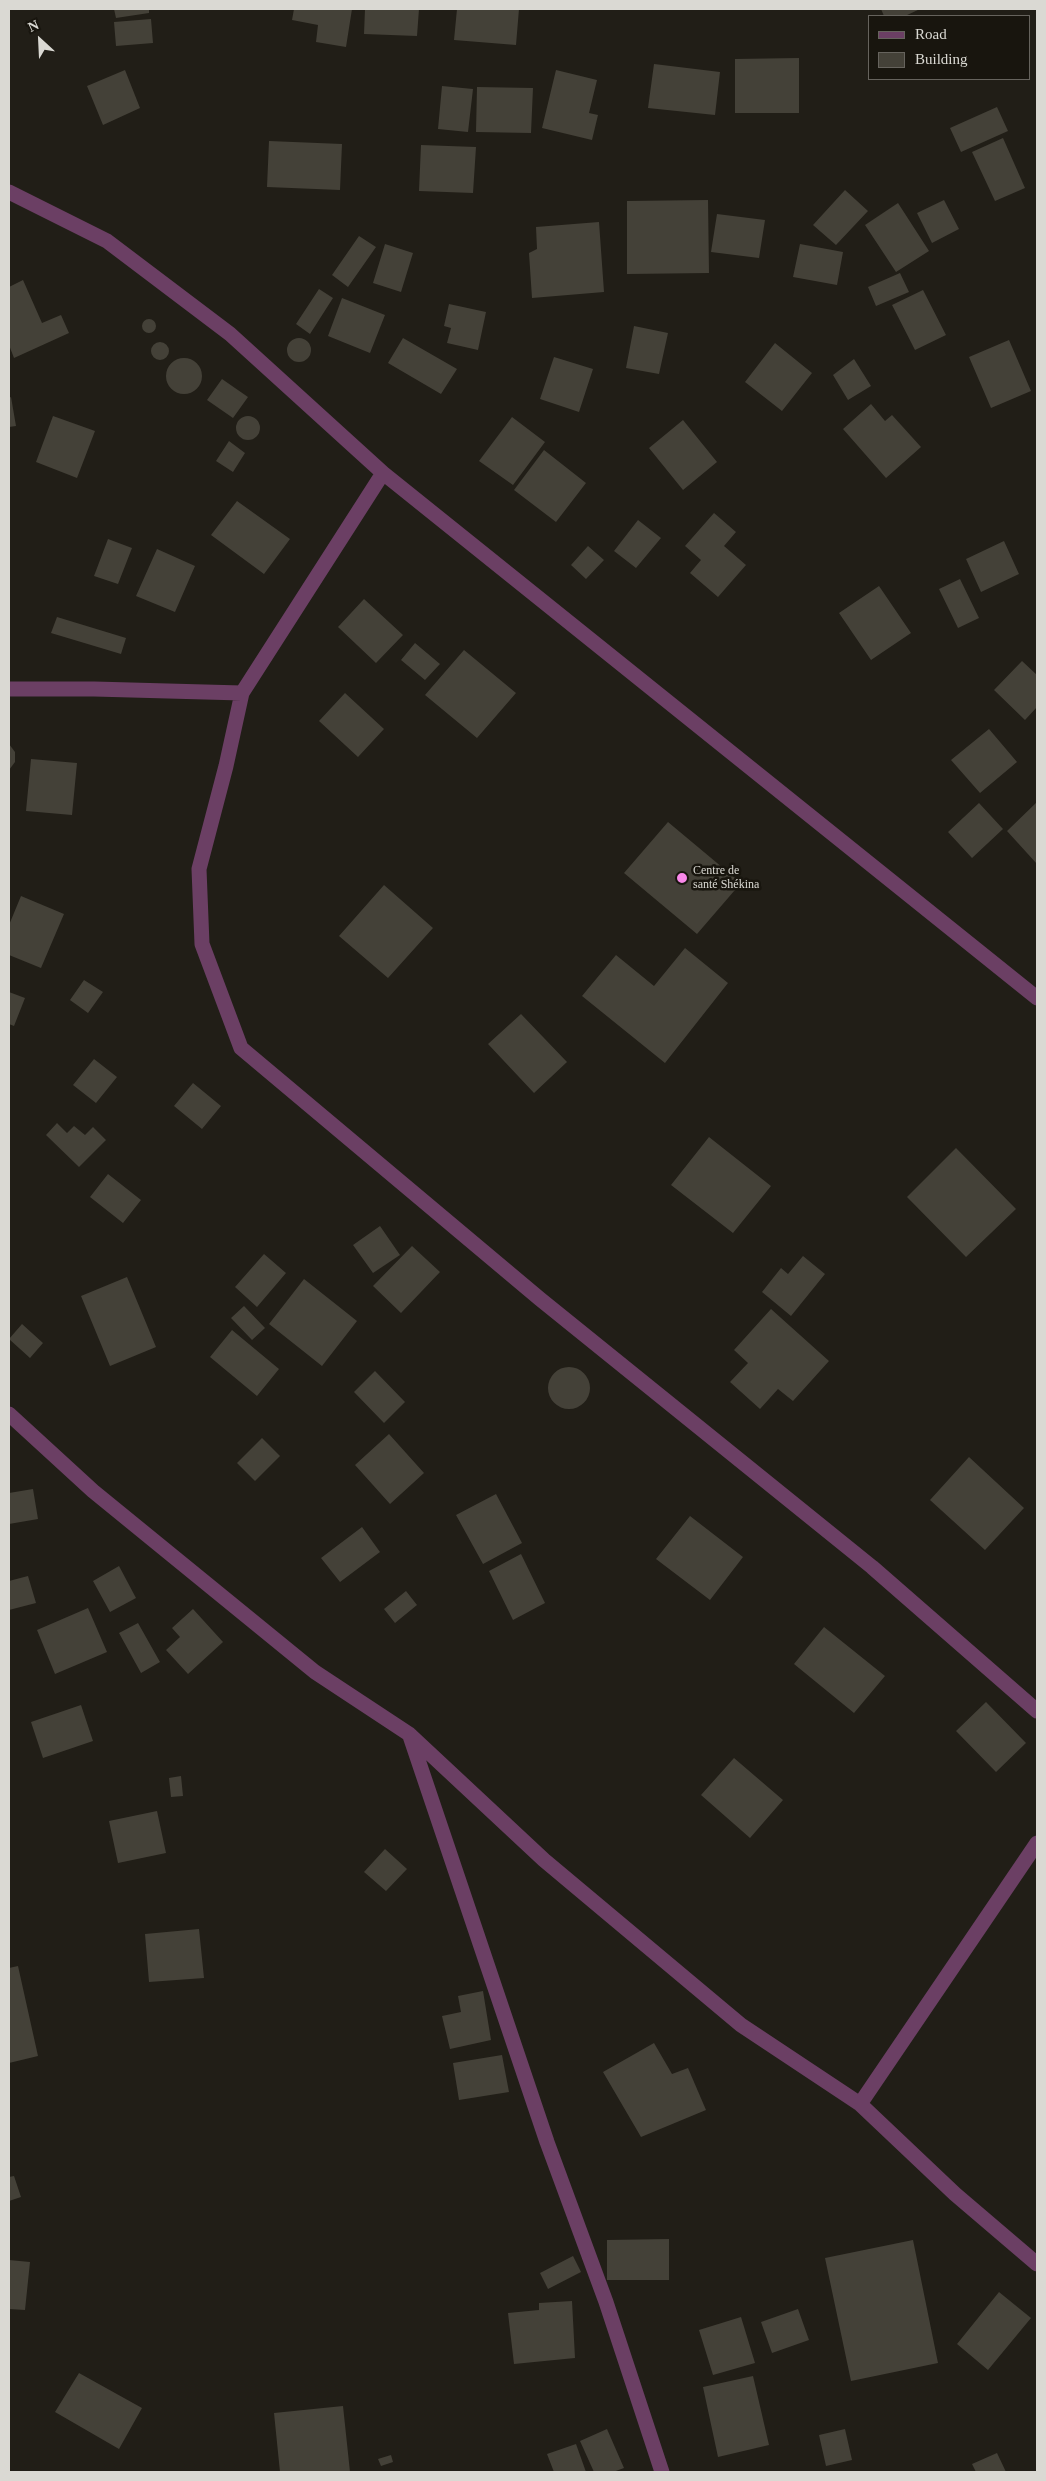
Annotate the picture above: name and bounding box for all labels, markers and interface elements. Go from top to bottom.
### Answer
north arrow [15,15,65,65]
legend [868,15,1031,80]
text: N [26,17,41,35]
text: Road [915,26,947,42]
text: Building [915,51,968,67]
place label: Centre de santé Shékina [693,864,759,892]
marker: Centre de santé Shékina [675,871,689,885]

